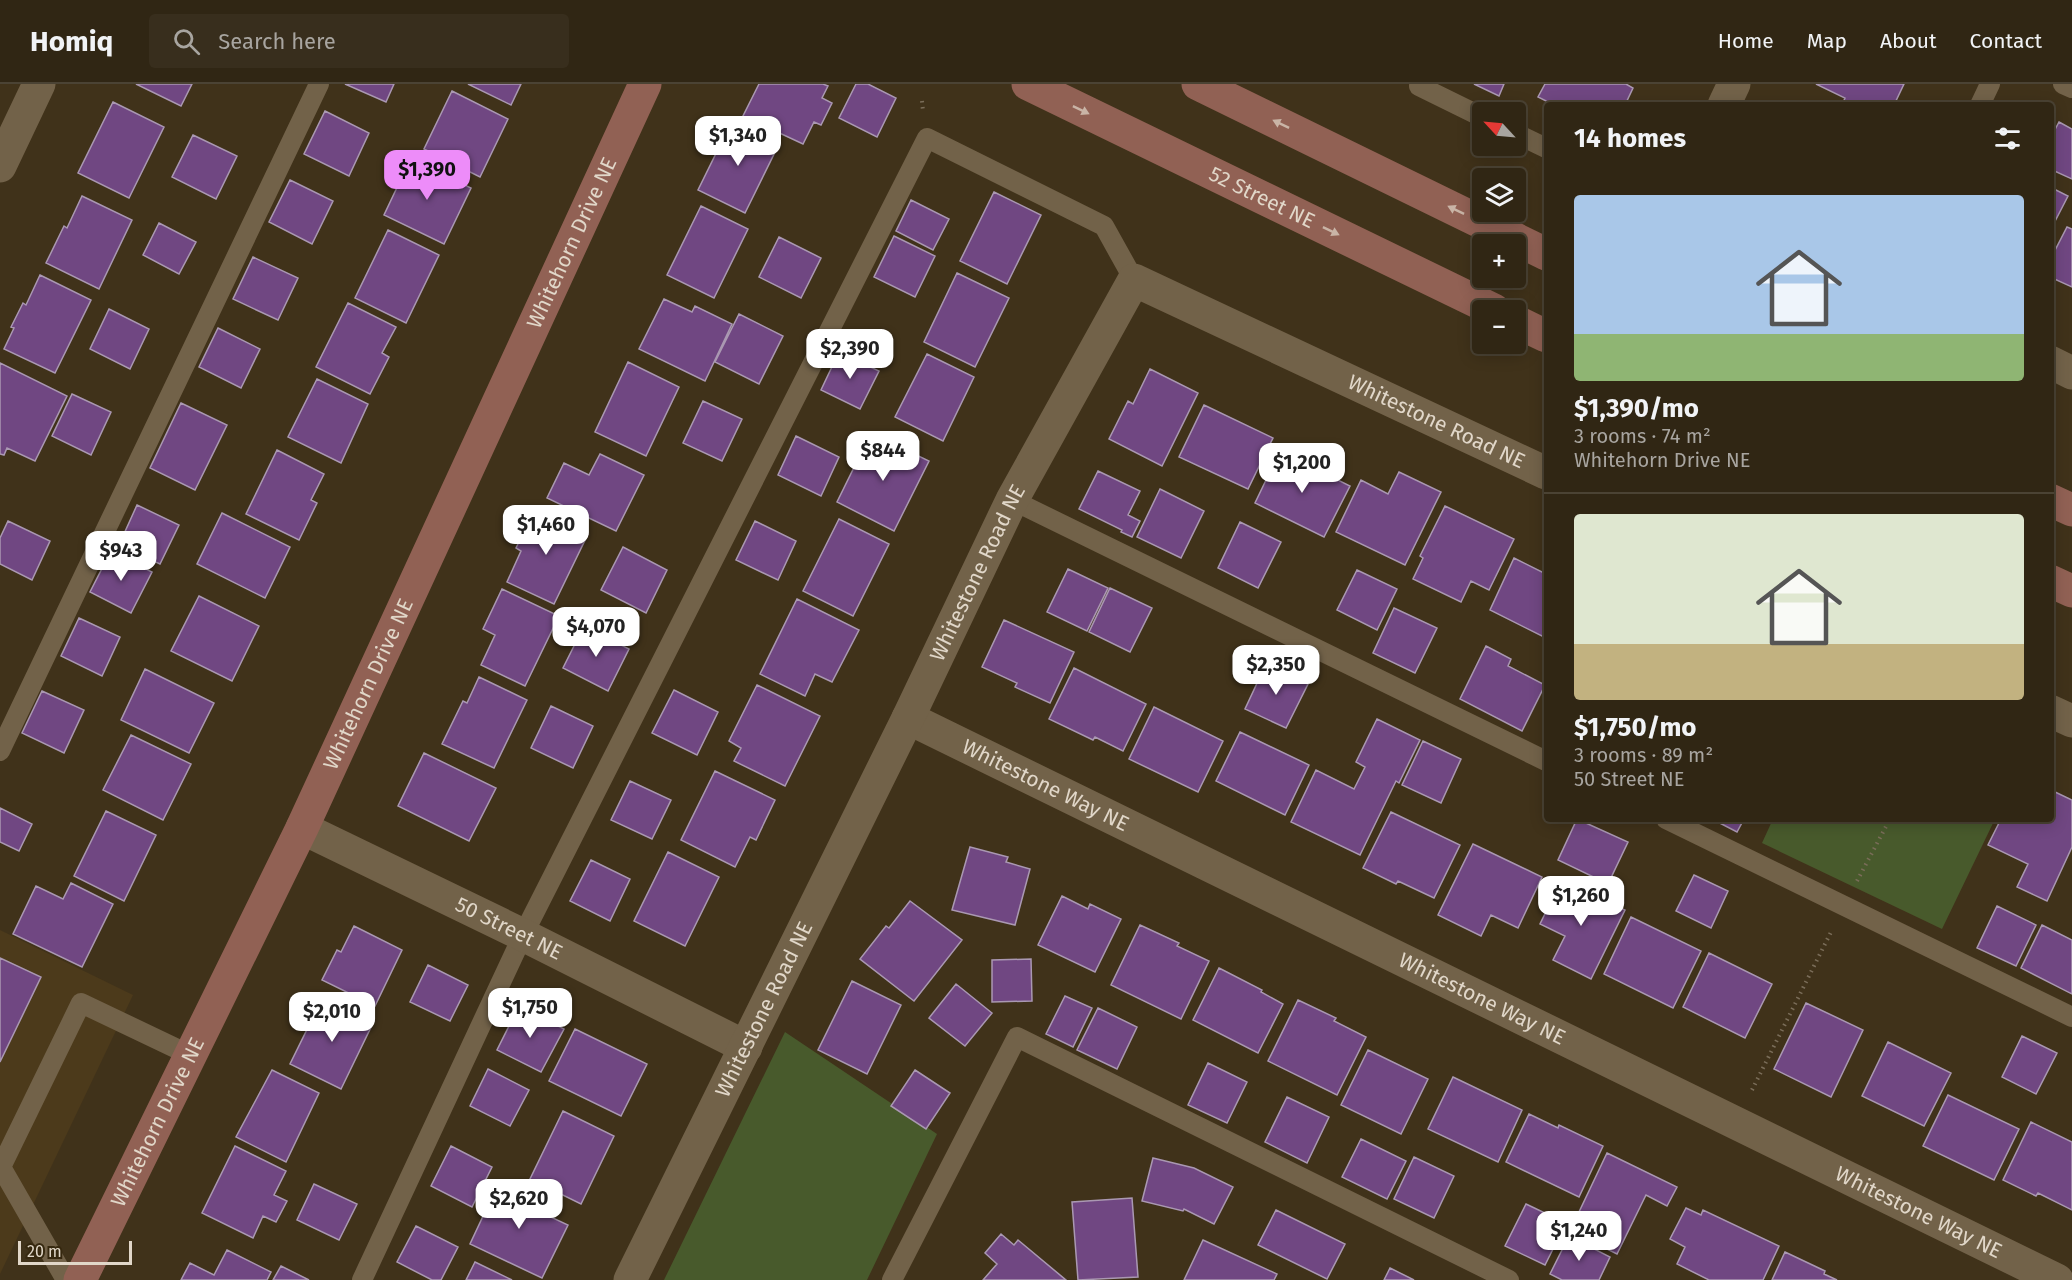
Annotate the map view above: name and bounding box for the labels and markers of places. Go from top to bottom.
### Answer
pin: $1,340 [689,116,787,167]
pin: $1,390 [378,150,476,201]
pin: $2,390 [801,329,899,380]
pin: $844 [847,431,919,482]
pin: $1,200 [1253,443,1351,494]
pin: $1,460 [497,505,595,556]
pin: $943 [85,531,157,582]
pin: $4,070 [547,607,645,658]
pin: $2,350 [1227,645,1325,696]
pin: $1,260 [1532,876,1630,927]
pin: $1,750 [481,988,579,1039]
pin: $2,010 [283,992,381,1043]
pin: $2,620 [470,1179,568,1230]
pin: $1,240 [1530,1211,1628,1262]

